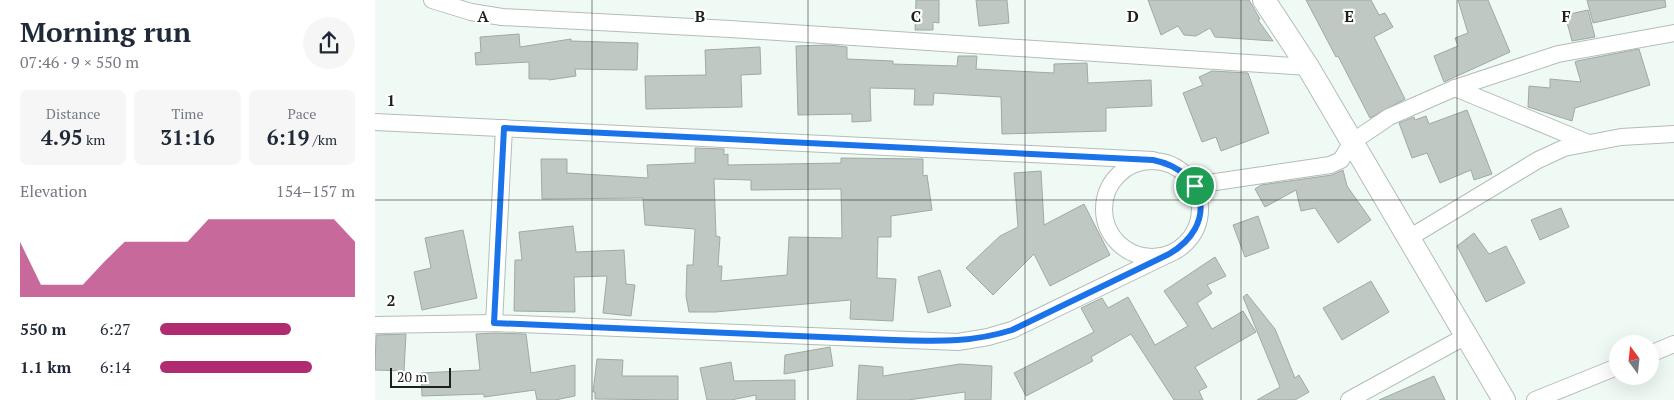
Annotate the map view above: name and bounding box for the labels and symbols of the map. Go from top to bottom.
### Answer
text: A [477,5,489,27]
text: B [695,5,705,27]
text: C [911,5,921,27]
text: D [1127,5,1139,27]
text: E [1344,5,1354,27]
text: F [1561,5,1571,27]
text: 1 [386,89,396,111]
pin [1174,165,1216,207]
text: 2 [386,289,396,311]
north arrow [1609,335,1659,385]
scale bar [390,365,451,388]

